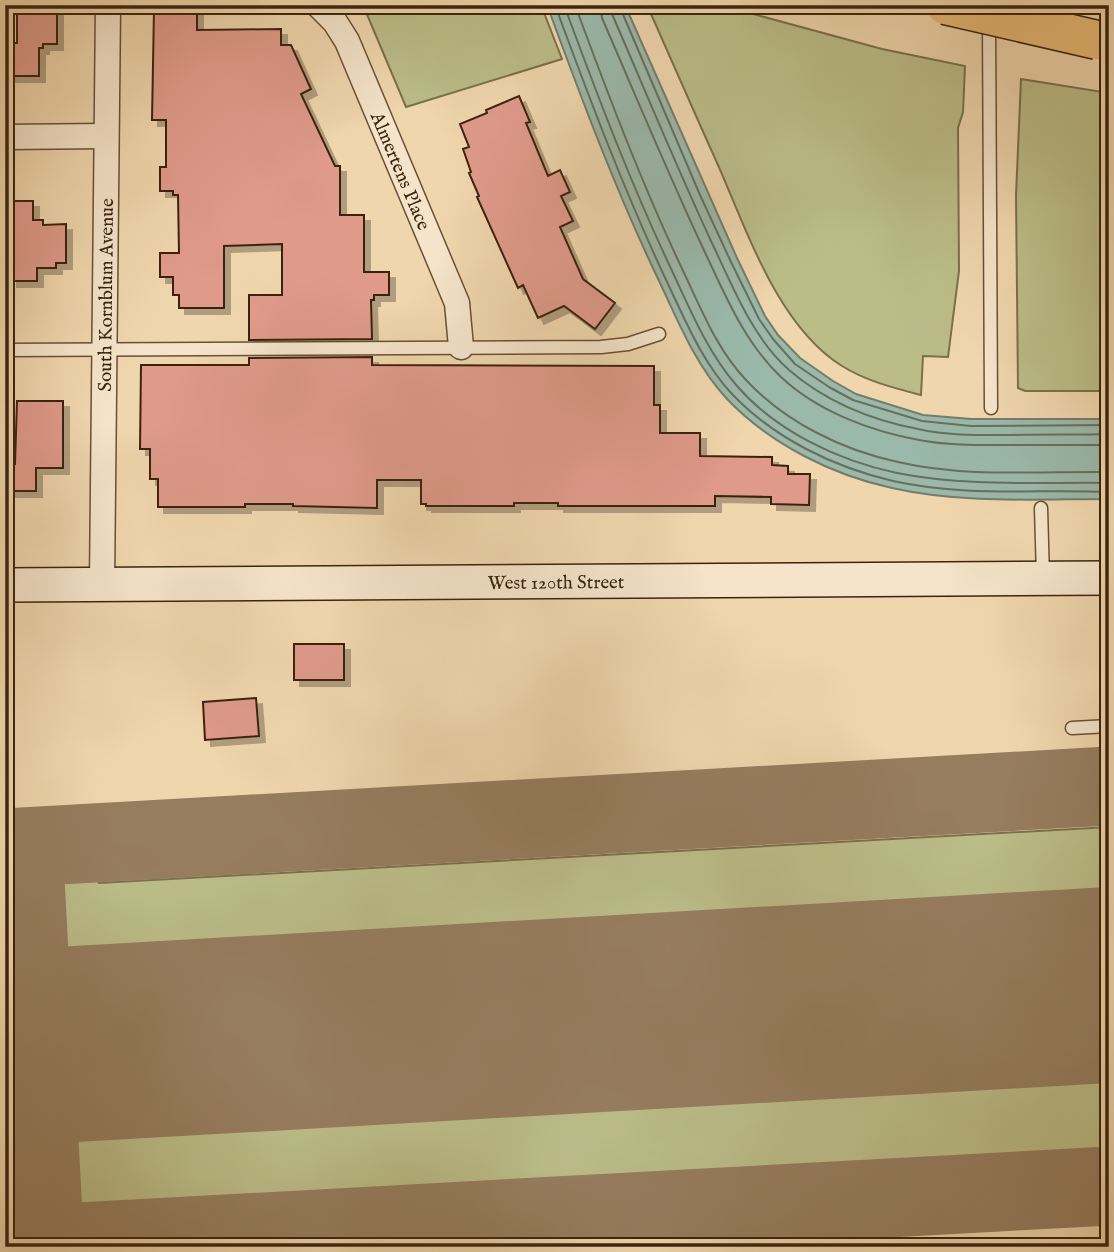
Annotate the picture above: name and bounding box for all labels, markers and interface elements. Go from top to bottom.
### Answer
street label: Almertens Place [364,108,435,234]
street label: South Kornblum Avenue [94,198,120,392]
street label: West 120th Street [488,571,625,596]

